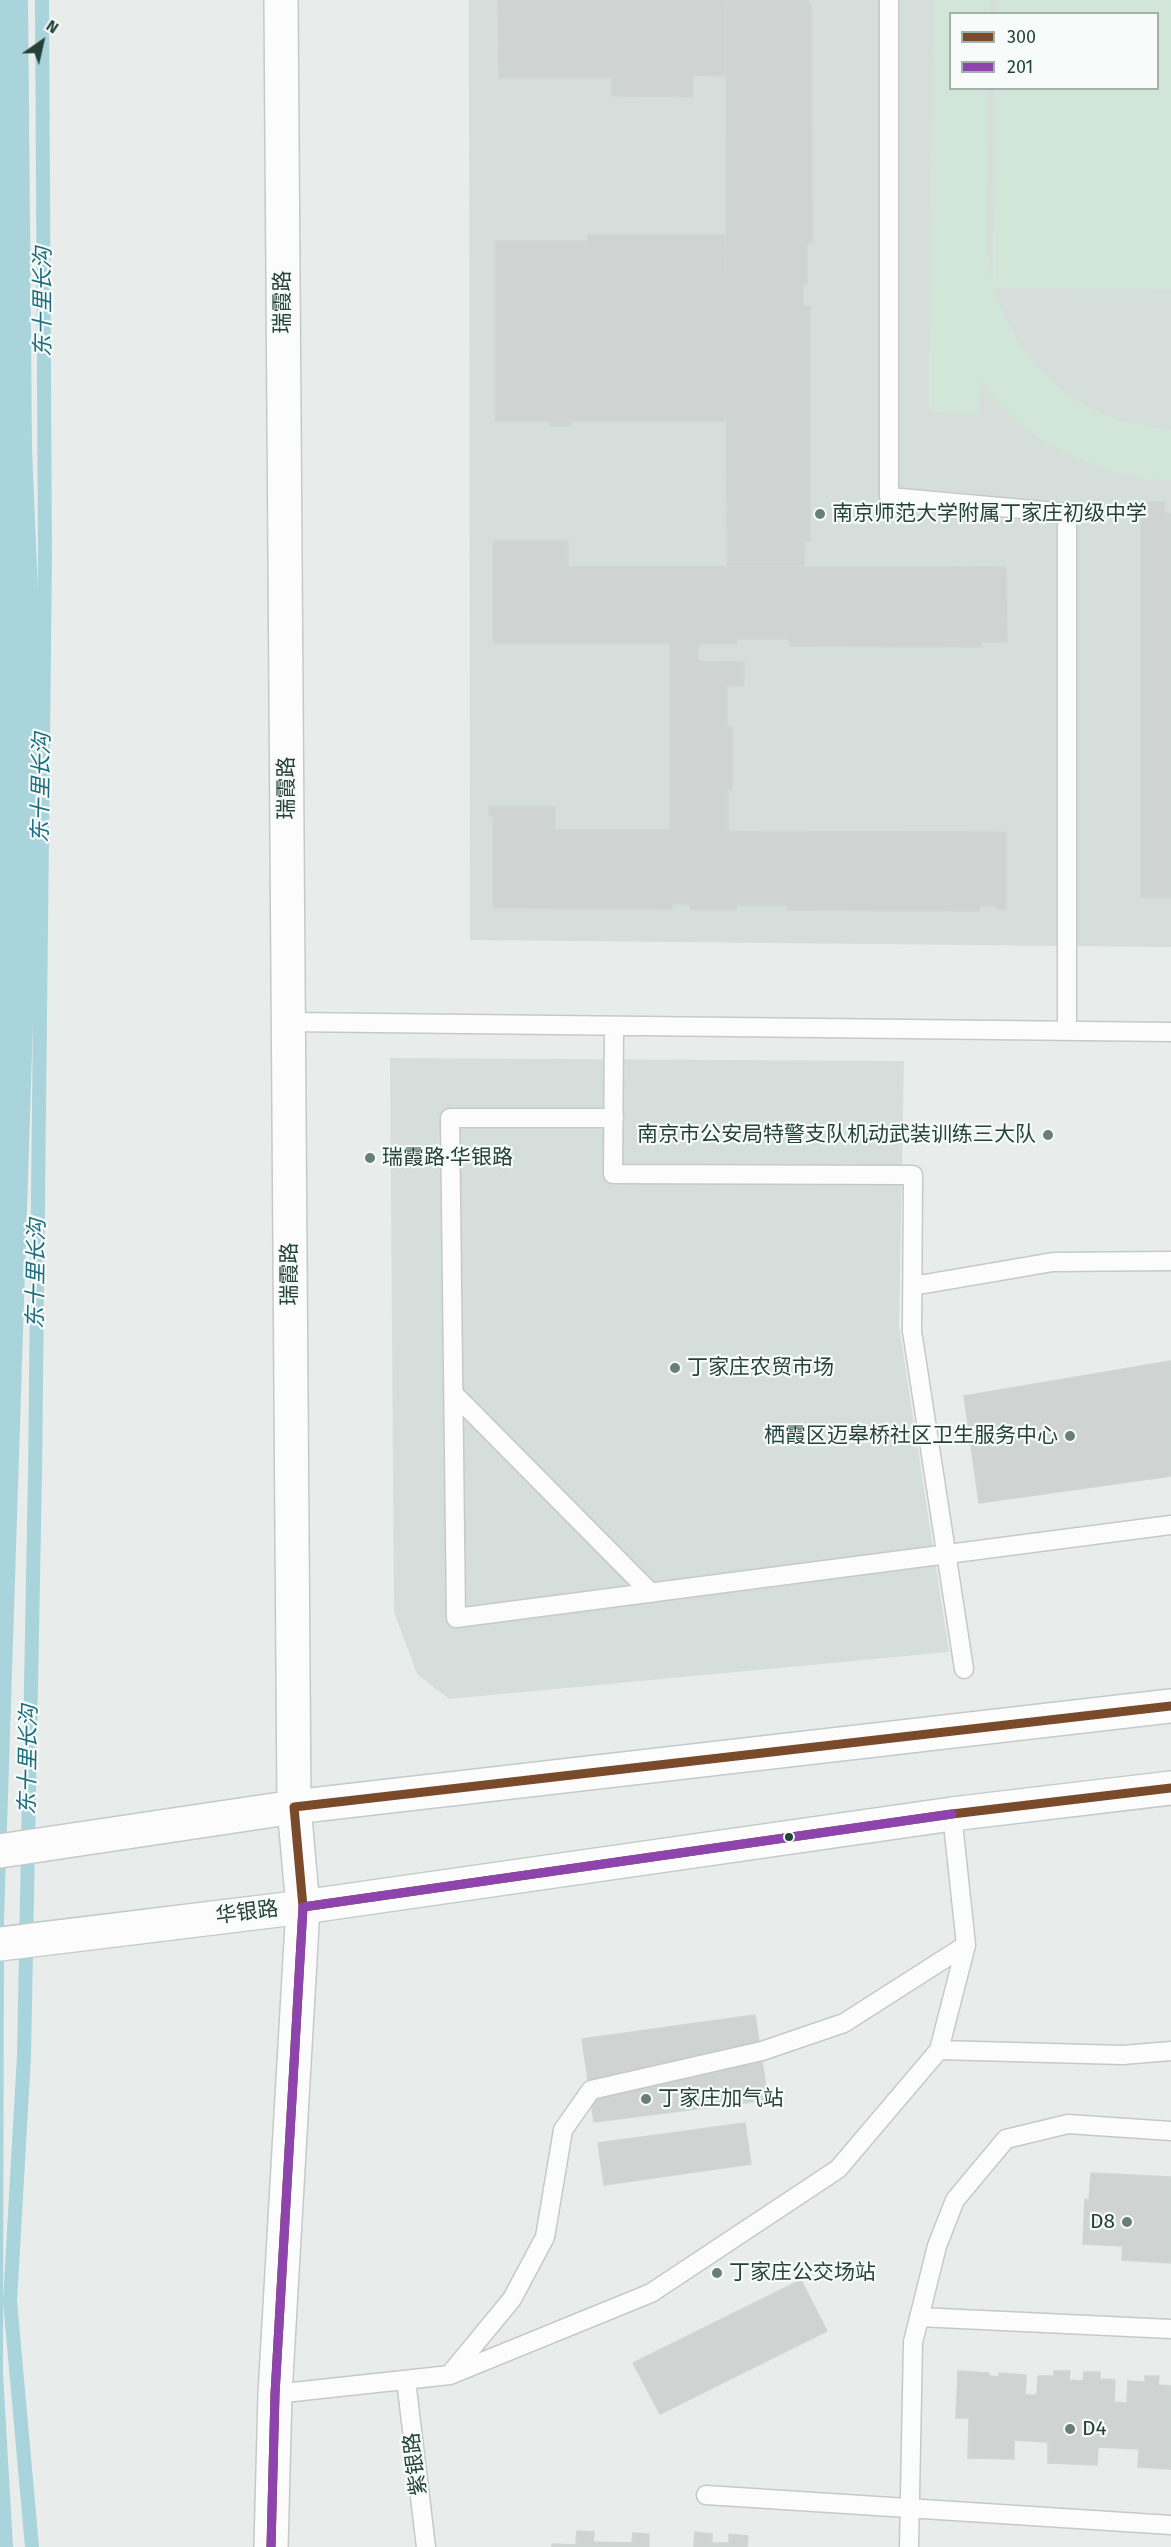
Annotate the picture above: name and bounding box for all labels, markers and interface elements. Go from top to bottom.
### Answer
north arrow [12,12,72,72]
legend [949,12,1159,90]
text: N [43,16,62,38]
text: 300 [1007,26,1036,48]
text: 201 [1007,56,1033,78]
water label: 东十里长沟 [31,247,57,357]
street label: 瑞霞路 [270,271,296,333]
place label: 南京师范大学附属丁家庄初级中学 [832,501,1147,527]
marker: 南京师范大学附属丁家庄初级中学 [813,507,827,521]
water label: 东十里长沟 [28,733,56,843]
street label: 瑞霞路 [274,757,300,819]
place label: 南京市公安局特警支队机动武装训练三大队 [637,1122,1036,1148]
marker: 南京市公安局特警支队机动武装训练三大队 [1041,1128,1055,1142]
place label: 瑞霞路·华银路 [382,1145,513,1171]
marker: 瑞霞路·华银路 [363,1151,377,1165]
water label: 东十里长沟 [23,1219,51,1329]
street label: 瑞霞路 [277,1243,303,1305]
place label: 丁家庄农贸市场 [687,1355,834,1381]
marker: 丁家庄农贸市场 [668,1361,682,1375]
place label: 栖霞区迈皋桥社区卫生服务中心 [764,1423,1058,1449]
marker: 栖霞区迈皋桥社区卫生服务中心 [1063,1429,1077,1443]
water label: 东十里长沟 [15,1705,43,1815]
unlabelled marker [783,1831,795,1843]
street label: 华银路 [214,1897,280,1929]
place label: 丁家庄加气站 [658,2086,784,2112]
marker: 丁家庄加气站 [639,2092,653,2106]
place label: D8 [1090,2209,1115,2235]
marker: D8 [1120,2215,1134,2229]
place label: 丁家庄公交场站 [729,2260,876,2286]
marker: 丁家庄公交场站 [710,2266,724,2280]
place label: D4 [1082,2416,1107,2442]
marker: D4 [1063,2422,1077,2436]
street label: 紫银路 [400,2431,432,2497]

